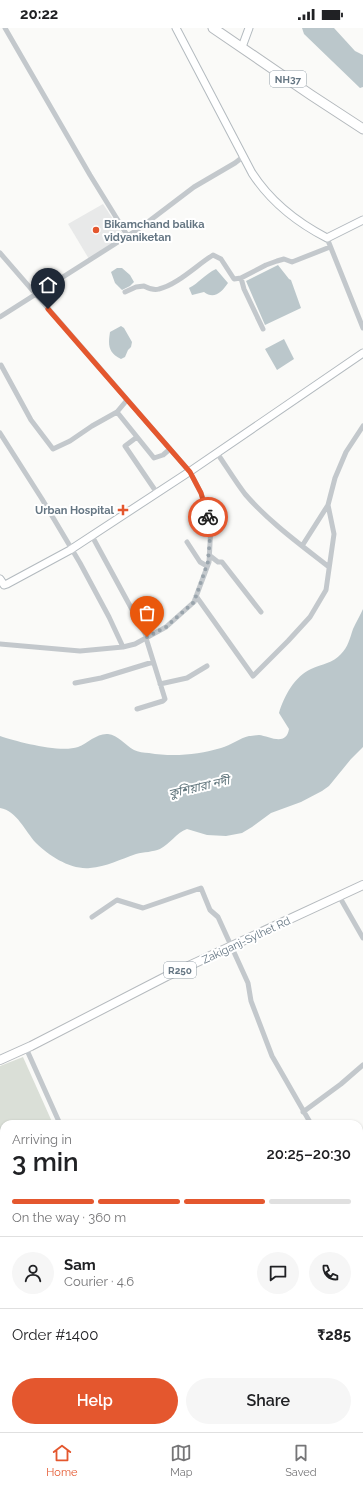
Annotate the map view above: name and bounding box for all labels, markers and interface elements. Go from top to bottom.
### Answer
text: 20:22 [20,5,58,23]
road number: NH37 [270,71,306,87]
place label: Bikamchand balika vidyaniketan [104,218,204,244]
marker: Bikamchand balika vidyaniketan [91,225,101,235]
pin [31,268,65,309]
icon: home [37,274,59,296]
courier [188,497,228,537]
place label: Urban Hospital [35,504,115,517]
marker: Urban Hospital [117,504,129,516]
icon: bike [197,506,219,528]
pin [130,596,164,637]
icon: bag [136,602,158,624]
water label: কুশিয়ারা নদী [167,773,234,801]
street label: Zakiganj-Sylhet Rd [200,914,293,967]
road number: R250 [164,962,196,978]
text: Arriving in [12,1132,72,1147]
text: 20:25–20:30 [267,1145,351,1163]
text: 3 min [12,1147,79,1177]
text: On the way · 360 m [12,1210,126,1225]
button: person [12,1252,54,1294]
button: chat [257,1252,299,1294]
button: phone [309,1252,351,1294]
text: Sam [64,1256,96,1274]
text: Courier · 4.6 [64,1274,134,1289]
text: Order #1400 [12,1326,98,1344]
text: ₹285 [317,1326,351,1344]
button: Help [12,1378,178,1424]
button: Share [186,1378,351,1424]
tab: Home [46,1442,77,1479]
tab: Map [170,1442,193,1479]
tab: Saved [285,1442,317,1479]

